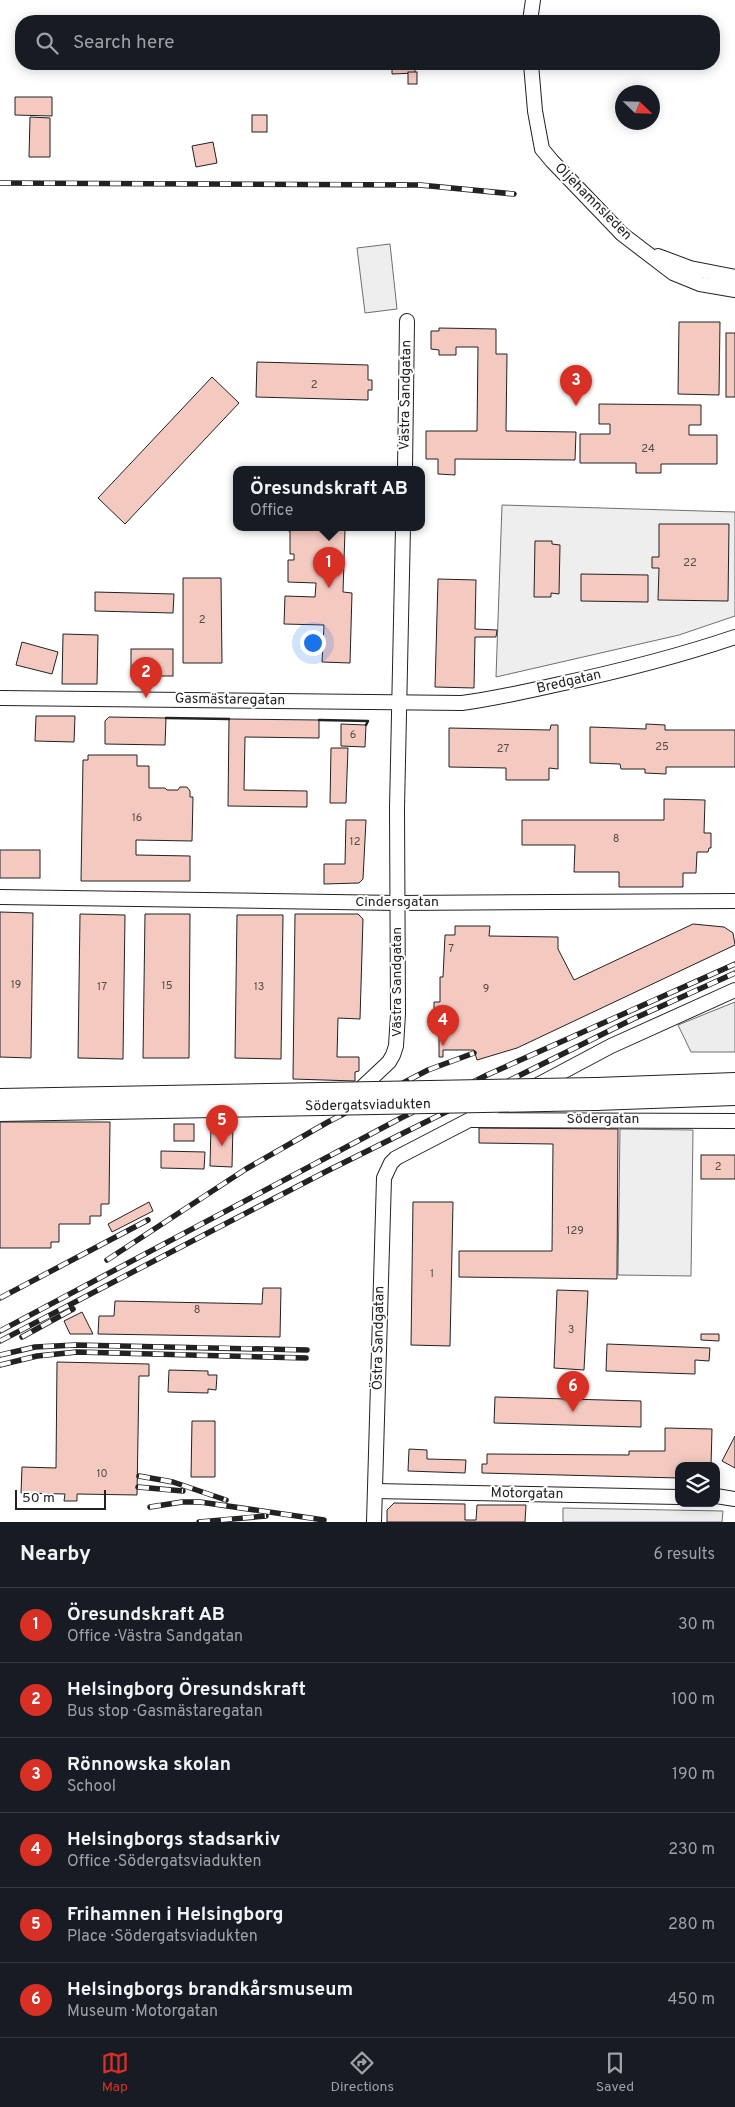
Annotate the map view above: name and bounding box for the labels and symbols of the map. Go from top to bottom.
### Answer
north arrow [615,85,660,130]
street label: Oljehamnsleden [551,160,635,244]
street label: Västra Sandgatan [397,340,415,450]
pin: 3 [560,365,592,406]
house number: 2 [311,378,317,392]
house number: 24 [641,442,655,456]
pin: 1 [313,547,345,588]
house number: 22 [683,556,697,570]
house number: 2 [199,613,205,627]
your location [300,630,326,656]
pin: 2 [130,657,162,698]
street label: Bredgatan [535,666,603,698]
street label: Gasmästaregatan [175,691,285,709]
house number: 6 [350,728,356,742]
house number: 25 [655,740,669,754]
house number: 27 [497,742,509,756]
house number: 16 [132,811,142,825]
house number: 8 [613,832,619,846]
house number: 12 [350,835,360,849]
street label: Cindersgatan [355,894,439,911]
street label: Västra Sandgatan [389,927,406,1037]
house number: 7 [448,942,454,956]
house number: 19 [11,978,21,992]
house number: 15 [162,979,173,993]
house number: 17 [97,980,107,994]
house number: 13 [254,980,264,994]
house number: 9 [483,982,489,996]
pin: 4 [427,1005,459,1046]
street label: Södergatsviadukten [305,1096,431,1115]
pin: 5 [206,1105,238,1146]
street label: Södergatan [567,1111,639,1128]
house number: 2 [715,1160,721,1174]
house number: 129 [566,1224,584,1238]
house number: 1 [430,1267,434,1281]
street label: Östra Sandgatan [369,1286,388,1390]
house number: 8 [194,1303,200,1317]
house number: 3 [568,1323,574,1337]
pin: 6 [557,1371,589,1412]
house number: 10 [96,1467,108,1481]
street label: Motorgatan [491,1485,563,1503]
scale bar [15,1487,106,1510]

